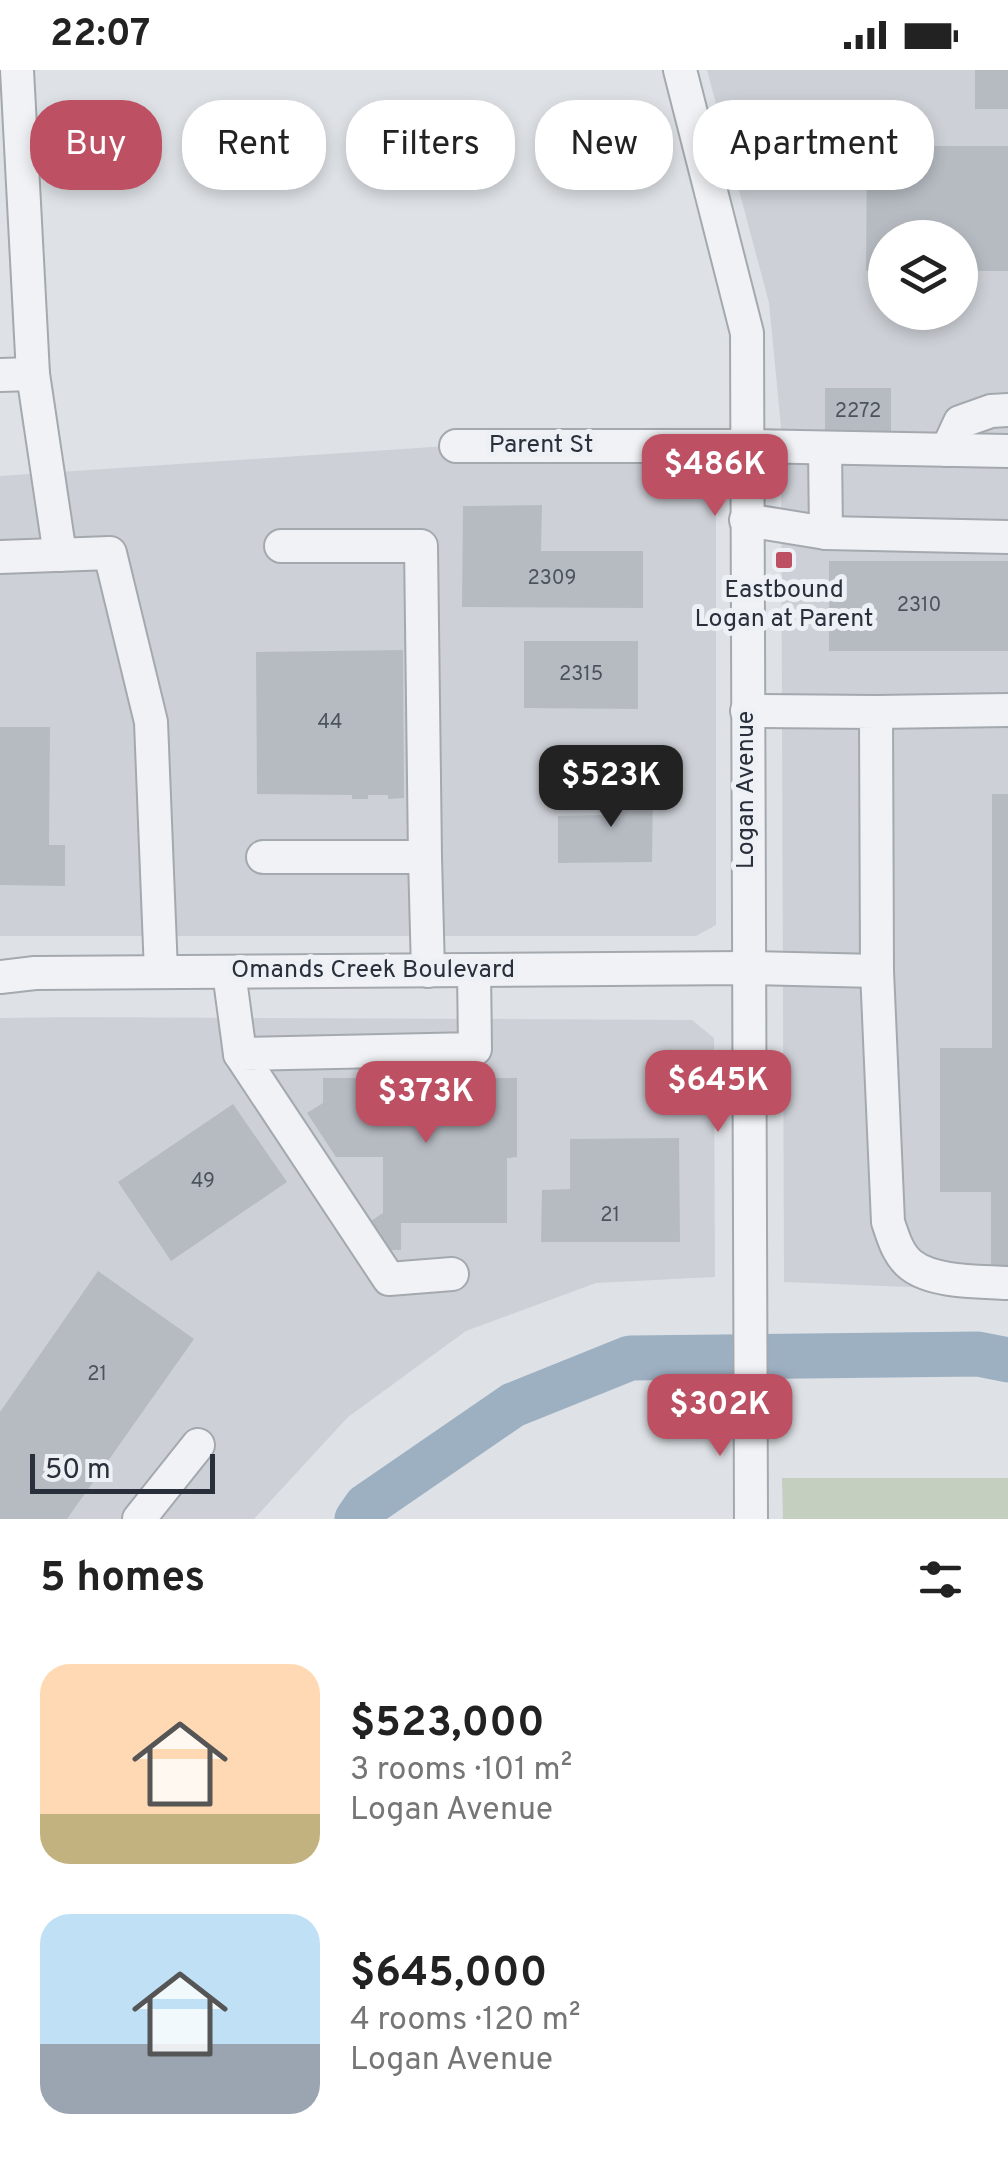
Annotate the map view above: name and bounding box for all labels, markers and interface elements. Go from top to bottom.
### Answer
text: 22:07 [50,11,150,60]
chip: Buy [30,100,162,190]
chip: Rent [182,100,326,190]
chip: Filters [346,100,515,190]
chip: New [535,100,673,190]
chip: Apartment [693,100,934,190]
map controls [868,220,978,330]
button: layers [868,220,978,330]
house number: 2272 [835,399,881,425]
street label: Parent St [489,430,593,462]
pin: $486K [645,434,785,519]
text: $486K [664,446,766,486]
marker: Eastbound Logan at Parent [773,549,795,571]
house number: 2309 [528,566,576,592]
place label: Eastbound Logan at Parent [695,575,873,636]
house number: 2310 [897,593,941,619]
house number: 2315 [559,662,603,688]
house number: 44 [318,710,342,736]
street label: Logan Avenue [731,711,763,869]
pin: $523K [541,745,681,830]
text: $523K [561,757,661,797]
street label: Omands Creek Boulevard [231,955,515,987]
pin: $645K [648,1050,788,1135]
pin: $373K [356,1061,496,1146]
text: $645K [667,1062,769,1102]
text: $373K [378,1073,474,1113]
house number: 49 [191,1169,215,1195]
house number: 21 [600,1203,620,1229]
house number: 21 [87,1362,107,1388]
pin: $302K [650,1374,790,1459]
text: $302K [669,1386,771,1426]
scale bar [30,1449,215,1494]
text: 50 m [45,1453,111,1489]
icon: filters [913,1552,968,1607]
text: 5 homes [40,1553,205,1606]
text: $523,000 [350,1698,545,1751]
icon: home [120,1704,240,1824]
text: 3 rooms · 101 m² [350,1751,572,1791]
text: Logan Avenue [350,1791,553,1831]
text: $645,000 [350,1948,547,2001]
icon: home [120,1954,240,2074]
text: 4 rooms · 120 m² [350,2001,581,2041]
text: Logan Avenue [350,2041,553,2081]

